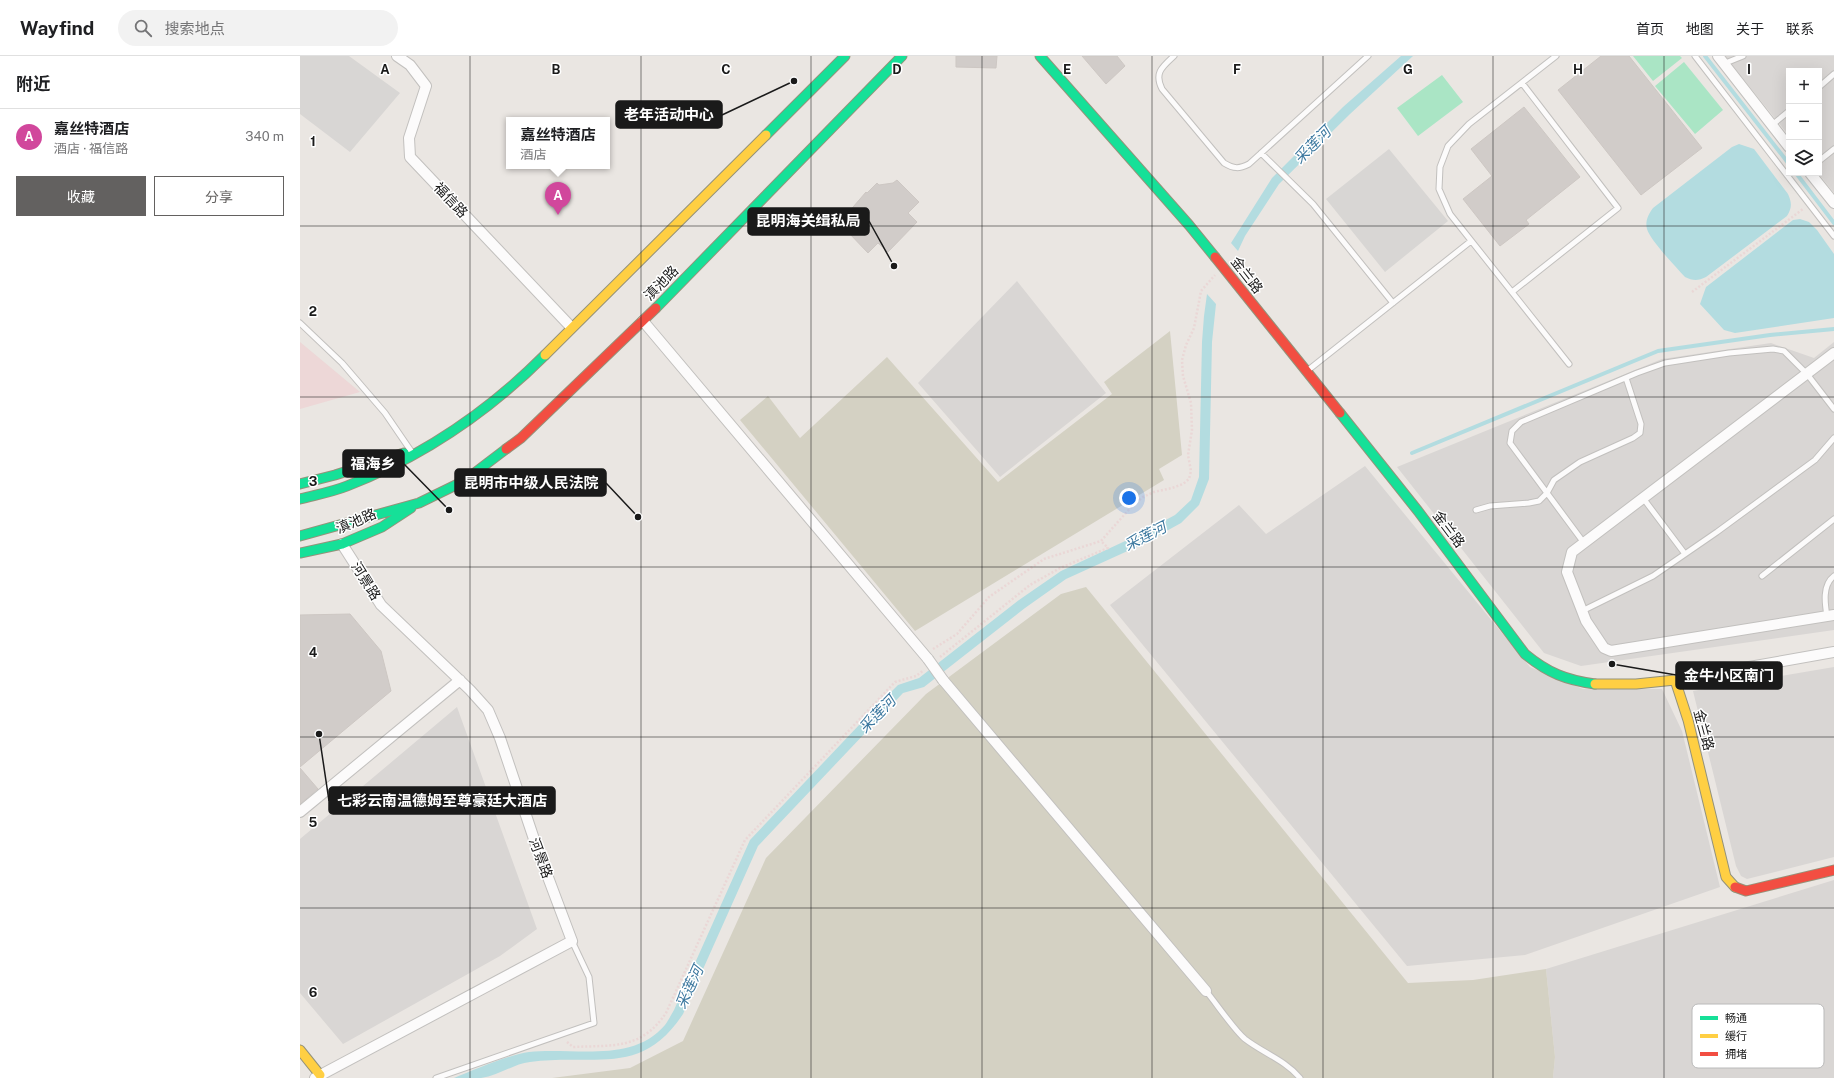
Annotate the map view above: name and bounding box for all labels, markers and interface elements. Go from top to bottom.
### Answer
search box [118,10,398,46]
text: Wayfind [20,17,94,39]
icon: search [132,17,154,39]
text: 搜索地点 [164,20,224,37]
text: 首页 [1636,21,1664,37]
text: 地图 [1686,21,1714,37]
text: 关于 [1736,21,1764,37]
text: 联系 [1786,21,1814,37]
text: A [380,62,390,77]
text: B [552,62,561,77]
text: C [721,62,731,77]
text: D [892,62,902,77]
text: E [1063,62,1071,77]
text: F [1233,62,1241,77]
text: G [1403,62,1413,77]
text: H [1573,62,1583,77]
text: I [1747,62,1751,77]
map controls [1786,68,1822,176]
button: + [1786,68,1822,104]
text: 附近 [16,74,50,94]
callout: 老年活动中心 [616,101,722,128]
button: − [1786,104,1822,140]
text: 老年活动中心 [624,106,714,123]
popup [506,117,610,169]
text: 嘉丝特酒店 [54,120,129,137]
water label: 采莲河 [1290,121,1336,167]
text: 嘉丝特酒店 [520,126,596,143]
text: A [24,129,34,144]
text: 340 m [245,129,284,144]
text: 1 [310,134,316,149]
button: layers [1786,140,1822,176]
text: 酒店 · 福信路 [54,141,128,156]
text: 酒店 [520,147,547,162]
button: 收藏 [16,176,146,216]
button: 分享 [154,176,284,216]
street label: 福信路 [431,179,471,221]
pin: A [545,182,571,215]
callout: 昆明海关缉私局 [748,208,869,235]
text: 昆明海关缉私局 [755,212,861,229]
street label: 金兰路 [1228,254,1266,296]
street label: 滇池路 [641,262,681,304]
text: 2 [309,304,317,319]
callout: 福海乡 [343,450,404,477]
text: 福海乡 [350,455,396,472]
callout: 昆明市中级人民法院 [455,469,606,496]
text: 3 [309,474,318,489]
text: 昆明市中级人民法院 [463,474,599,491]
your location [1119,488,1139,508]
street label: 滇池路 [334,505,378,537]
street label: 金兰路 [1430,507,1468,551]
water label: 采莲河 [1121,517,1172,554]
street label: 河景路 [348,559,384,603]
text: 4 [309,645,318,660]
callout: 金牛小区南门 [1676,662,1782,689]
text: 金牛小区南门 [1684,667,1774,684]
water label: 采莲河 [855,690,901,736]
street label: 金兰路 [1691,708,1717,752]
callout: 七彩云南温德姆至尊豪廷大酒店 [329,787,555,814]
text: 七彩云南温德姆至尊豪廷大酒店 [337,792,547,809]
text: 5 [309,815,318,830]
street label: 河景路 [526,836,556,880]
water label: 采莲河 [672,960,707,1011]
text: 6 [309,985,318,1000]
legend [1692,1004,1824,1068]
text: 畅通 [1725,1012,1747,1024]
text: 缓行 [1725,1030,1747,1042]
text: 拥堵 [1725,1048,1747,1060]

